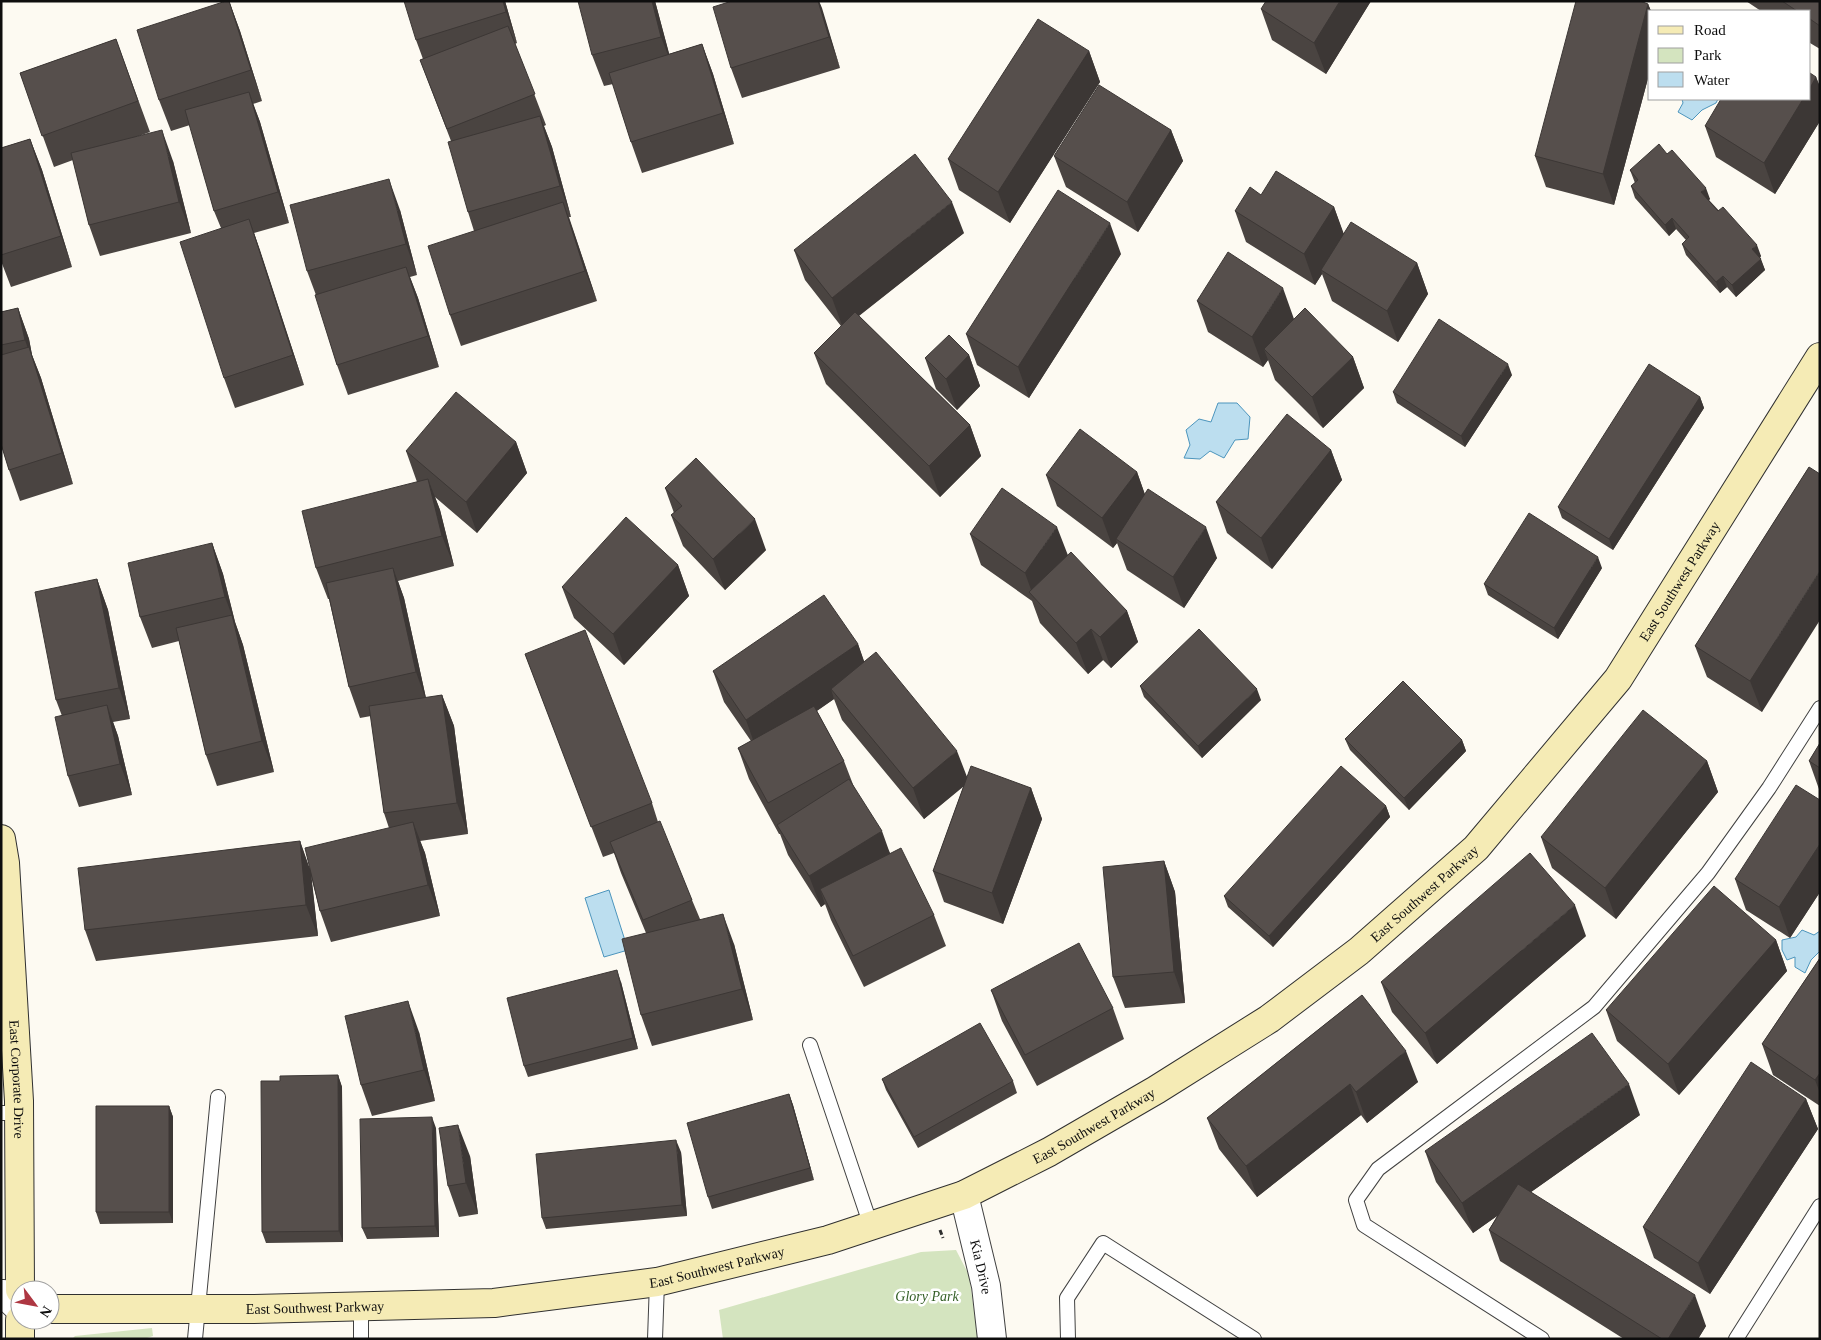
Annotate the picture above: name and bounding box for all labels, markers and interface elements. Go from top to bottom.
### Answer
legend [1648,10,1811,100]
text: Road [1694,22,1726,38]
text: Park [1694,47,1722,63]
text: Water [1694,72,1729,88]
street label: East Southwest Parkway [1636,519,1723,644]
street label: East Southwest Parkway [1367,842,1481,945]
street label: East Corporate Drive [7,1019,27,1139]
street label: East Southwest Parkway [1030,1085,1158,1166]
street label: Kia Drive [968,1238,994,1295]
street label: East Southwest Parkway [648,1244,786,1290]
north arrow [10,1280,60,1330]
park label: Glory Park [895,1289,959,1304]
street label: East Southwest Parkway [246,1298,384,1317]
text: N [37,1303,55,1320]

